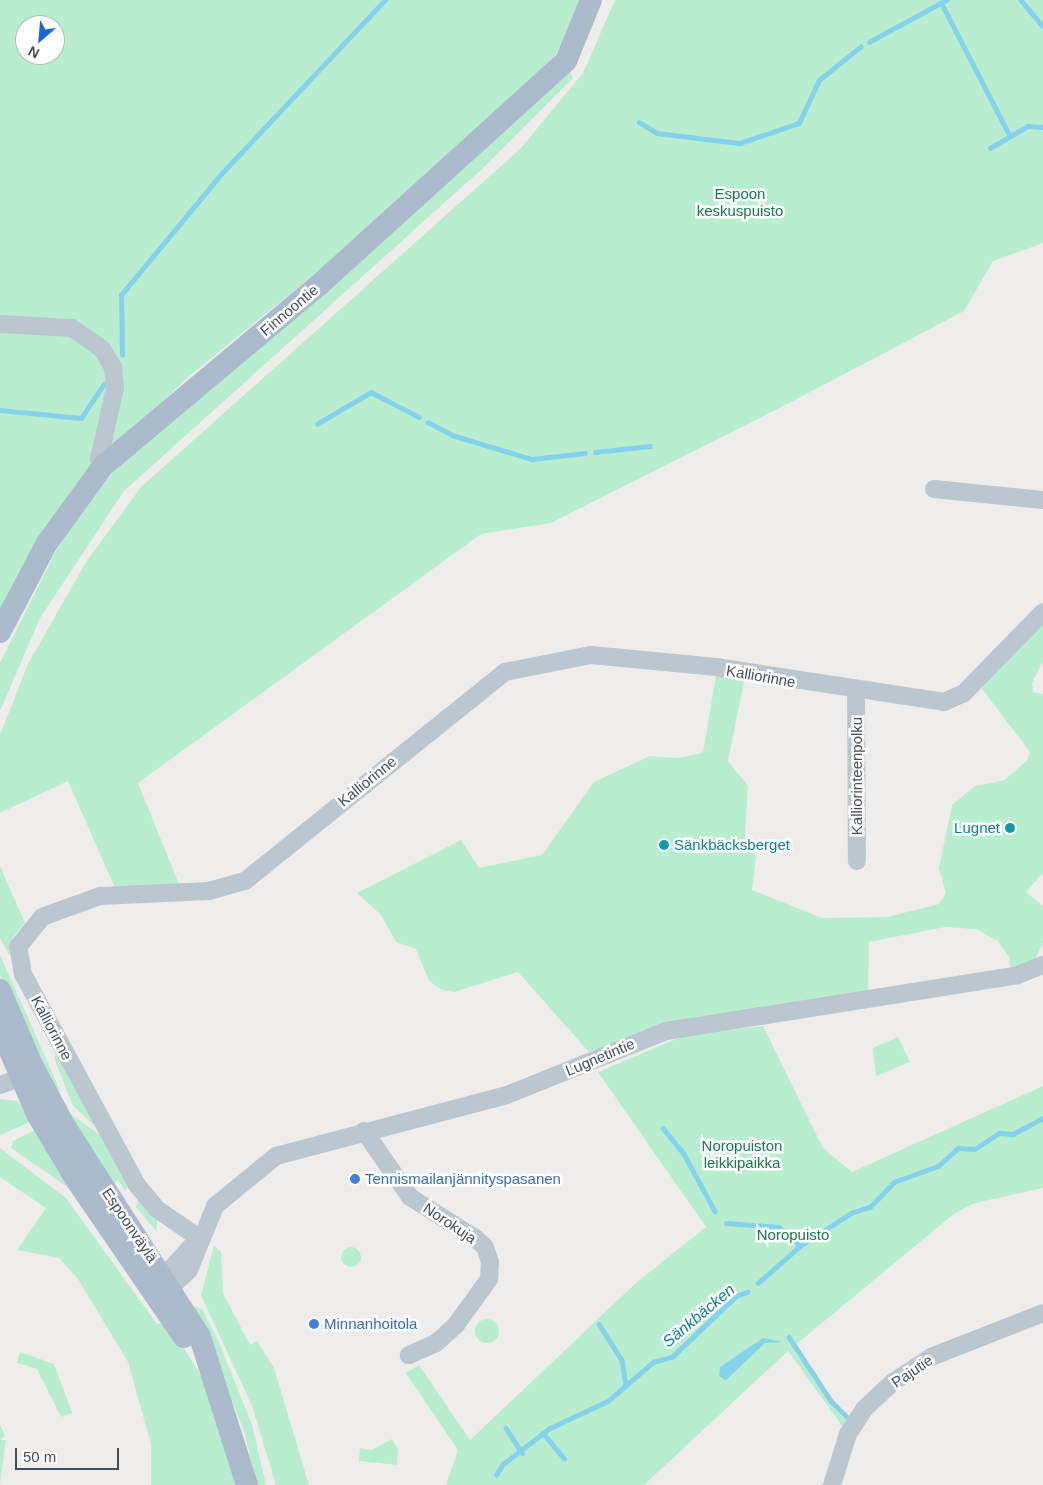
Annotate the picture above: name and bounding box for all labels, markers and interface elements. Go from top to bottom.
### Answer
north arrow [15,15,65,65]
text: N [26,43,42,62]
park label: Espoon keskuspuisto [697,184,783,219]
street label: Finnoontie [256,281,322,339]
street label: Kalliorinne [725,661,797,691]
street label: Kalliorinteenpolku [848,717,866,835]
street label: Kalliorinne [334,752,400,810]
place label: Lugnet [954,819,1000,837]
marker: Lugnet [1004,822,1016,834]
place label: Sänkbäcksberget [674,836,790,854]
marker: Sänkbäcksberget [658,839,670,851]
street label: Kalliorinne [28,993,76,1063]
street label: Lugnetintie [563,1034,637,1080]
park label: Noropuiston leikkipaikka [702,1136,782,1171]
place label: Tennismailanjännityspasanen [365,1170,561,1188]
marker: Tennismailanjännityspasanen [349,1173,361,1185]
street label: Espoonväylä [99,1184,161,1266]
street label: Norokuja [420,1199,480,1247]
park label: Noropuisto [757,1226,829,1244]
water label: Sänkbäcken [659,1280,739,1352]
place label: Minnanhoitola [324,1315,417,1333]
marker: Minnanhoitola [308,1318,320,1330]
street label: Pajutie [888,1351,936,1391]
scale bar [18,1438,121,1470]
text: 50 m [23,1448,56,1465]

